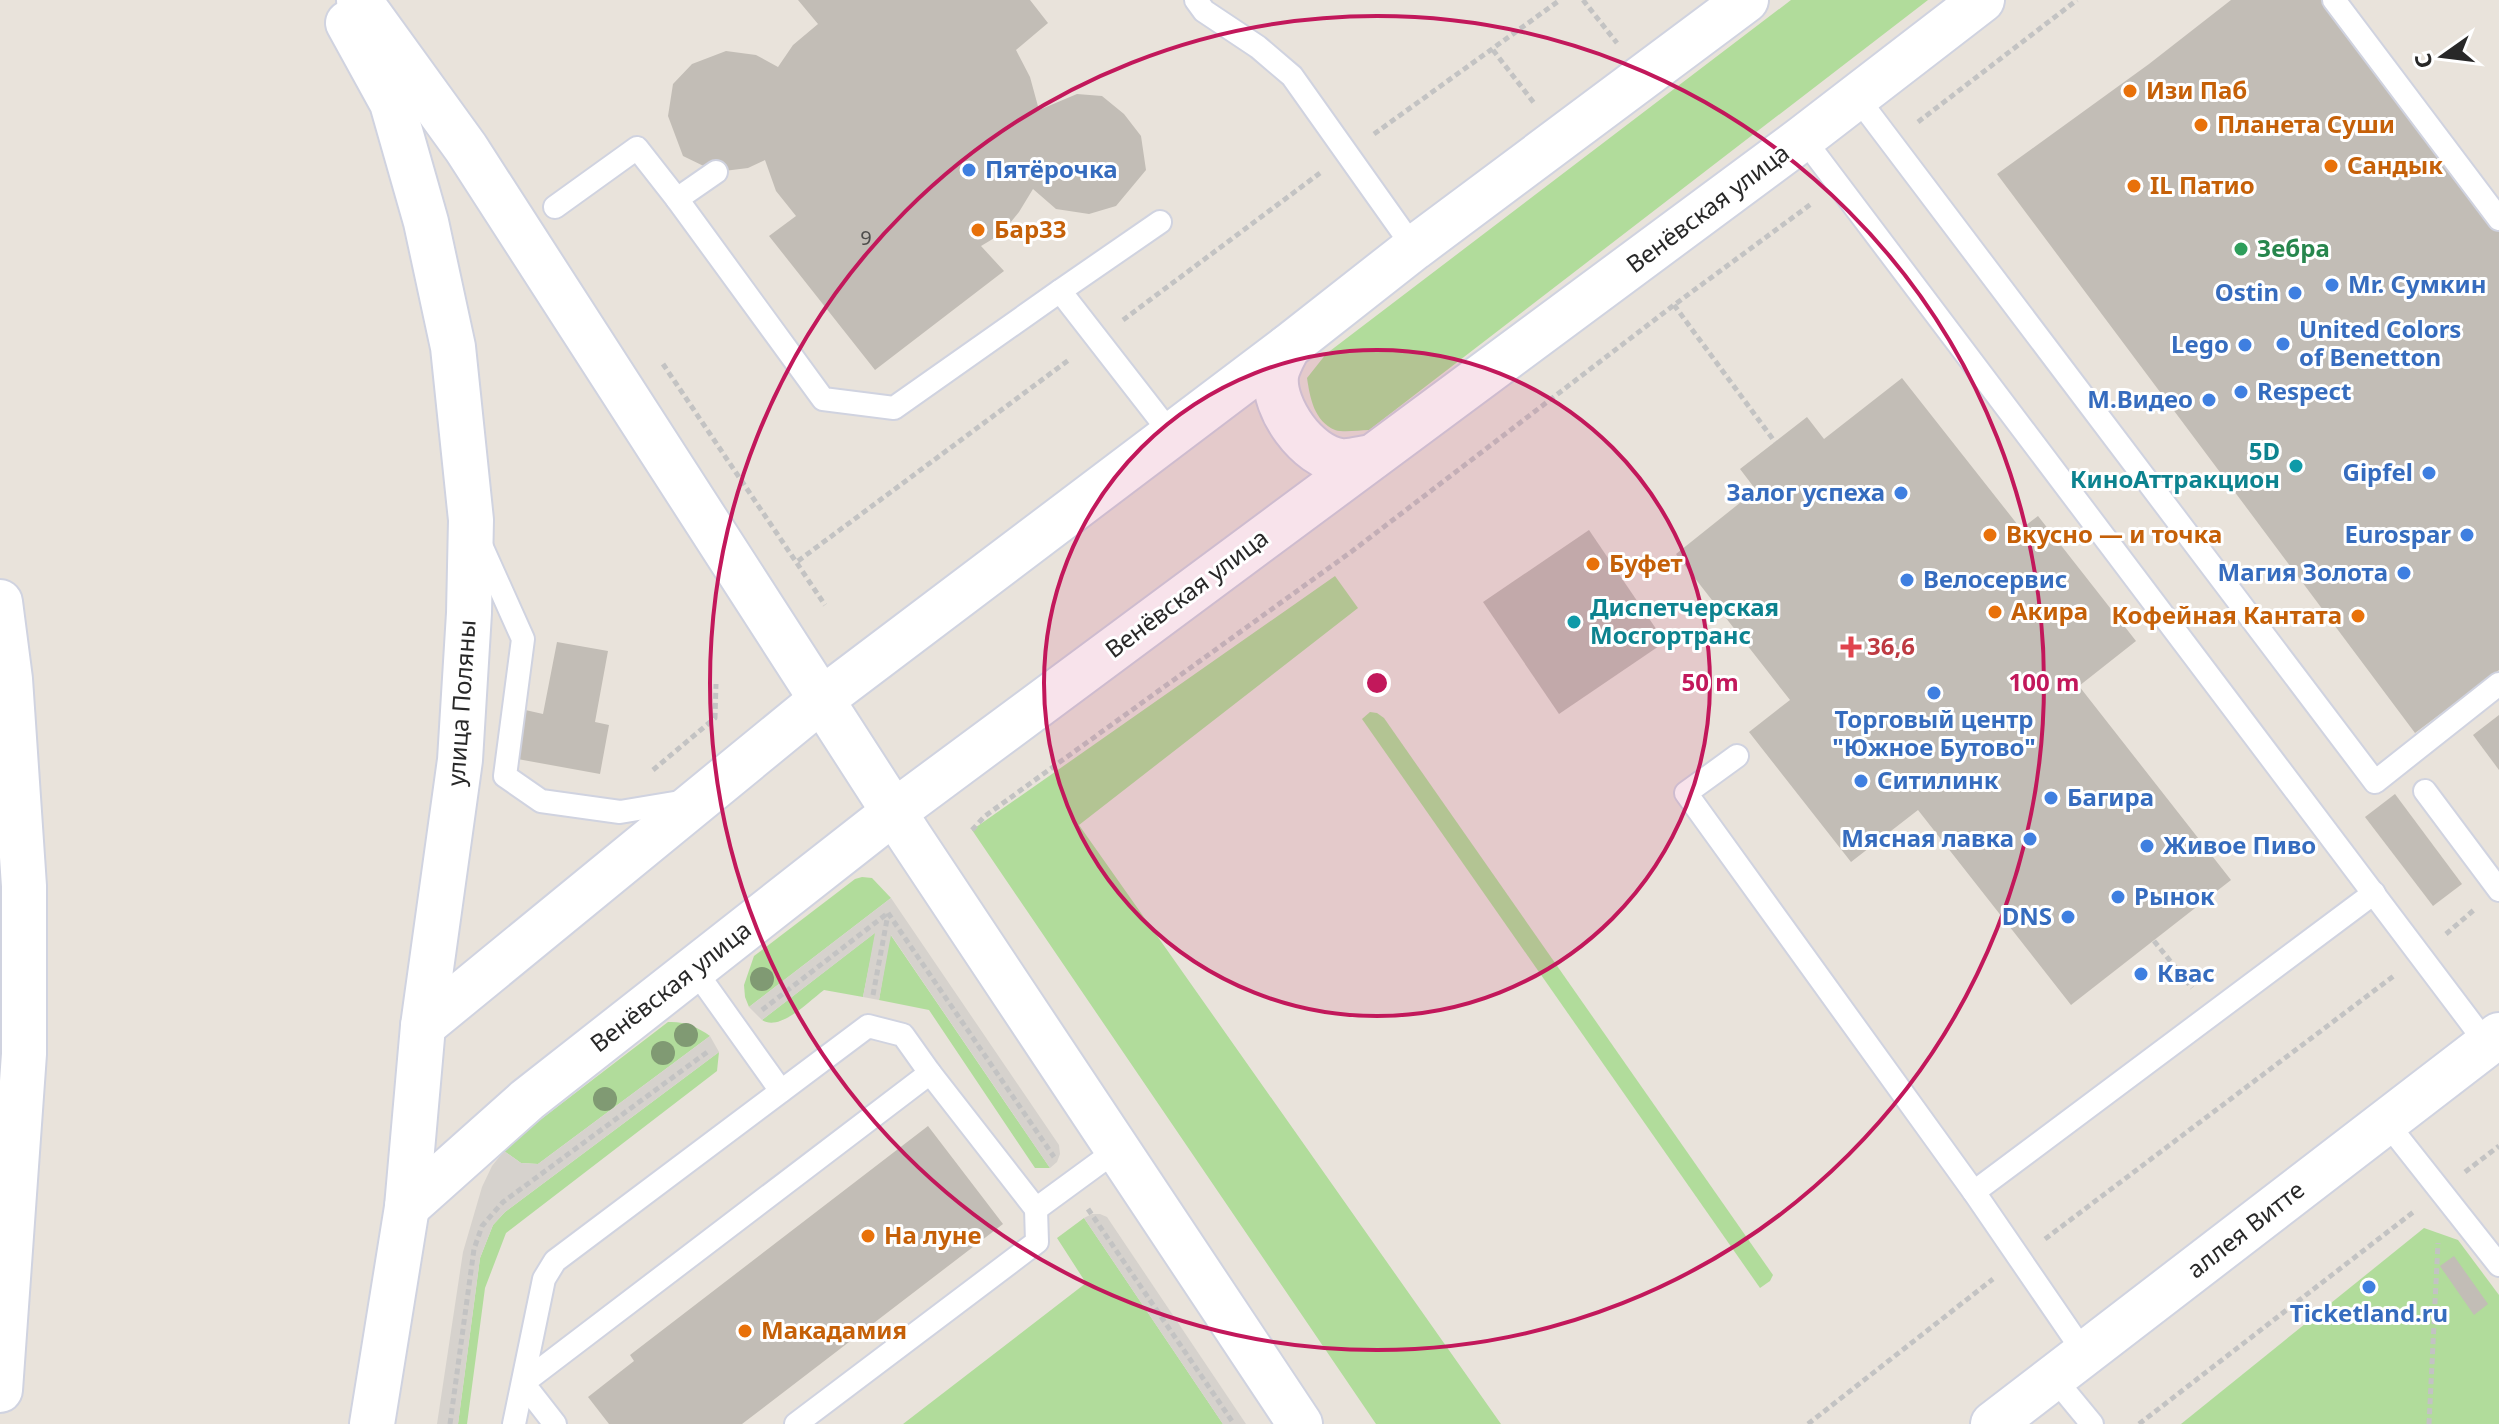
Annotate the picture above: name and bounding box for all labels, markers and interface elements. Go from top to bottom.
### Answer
north arrow [2403,16,2483,96]
text: С [2406,51,2439,72]
place label: Изи Паб [2146,73,2247,106]
marker: Изи Паб [2121,82,2139,100]
place label: Планета Суши [2217,107,2395,140]
marker: Планета Суши [2192,116,2210,134]
street label: Венёвская улица [1619,136,1795,280]
place label: Сандык [2347,148,2443,181]
place label: Пятёрочка [985,152,1118,185]
marker: Сандык [2322,157,2340,175]
marker: Пятёрочка [960,161,978,179]
place label: IL Патио [2150,168,2255,201]
marker: IL Патио [2125,177,2143,195]
place label: Бар33 [994,212,1067,245]
marker: Бар33 [969,221,987,239]
house number: 9 [860,224,872,251]
place label: Зебра [2257,231,2330,264]
marker: Зебра [2232,240,2250,258]
place label: Mr. Сумкин [2348,267,2486,300]
place label: Ostin [2215,275,2279,308]
marker: Mr. Сумкин [2323,276,2341,294]
marker: Ostin [2286,284,2304,302]
place label: United Colors of Benetton [2299,312,2461,373]
place label: Lego [2171,327,2229,360]
marker: United Colors of Benetton [2274,335,2292,353]
marker: Lego [2236,336,2254,354]
place label: Respect [2257,374,2351,407]
place label: М.Видео [2087,382,2193,415]
marker: Respect [2232,383,2250,401]
marker: М.Видео [2200,391,2218,409]
place label: 5D КиноАттракцион [2070,434,2280,495]
place label: Gipfel [2343,455,2413,488]
marker: 5D КиноАттракцион [2287,457,2305,475]
marker: Gipfel [2420,464,2438,482]
place label: Залог успеха [1727,475,1885,508]
marker: Залог успеха [1892,484,1910,502]
place label: Вкусно — и точка [2006,517,2222,550]
place label: Eurospar [2344,517,2451,550]
street label: Венёвская улица [1098,521,1274,665]
marker: Вкусно — и точка [1981,526,1999,544]
marker: Eurospar [2458,526,2476,544]
place label: Буфет [1609,546,1683,579]
marker: Буфет [1584,555,1602,573]
place label: Магия Золота [2218,555,2388,588]
place label: Велосервис [1923,562,2067,595]
marker: Магия Золота [2395,564,2413,582]
marker: Велосервис [1898,571,1916,589]
place label: Диспетчерская Мосгортранс [1590,590,1779,651]
place label: Акира [2011,594,2088,627]
place label: Кофейная Кантата [2111,598,2342,631]
marker: Акира [1986,603,2004,621]
marker: Кофейная Кантата [2349,607,2367,625]
marker: Диспетчерская Мосгортранс [1565,613,1583,631]
street label: улица Поляны [438,618,483,787]
place label: 36,6 [1867,629,1915,662]
marker: 36,6 [1842,638,1860,656]
text: 50 m [1681,665,1739,698]
text: 100 m [2009,665,2079,698]
centre of rings [1363,669,1391,697]
marker: Торговый центр "Южное Бутово" [1925,684,1943,702]
place label: Торговый центр "Южное Бутово" [1832,702,2036,763]
place label: Ситилинк [1877,763,1999,796]
marker: Ситилинк [1852,772,1870,790]
place label: Багира [2067,780,2154,813]
marker: Багира [2042,789,2060,807]
place label: Мясная лавка [1841,821,2014,854]
place label: Живое Пиво [2163,828,2316,861]
marker: Мясная лавка [2021,830,2039,848]
marker: Живое Пиво [2138,837,2156,855]
place label: Рынок [2134,879,2215,912]
marker: Рынок [2109,888,2127,906]
place label: DNS [2002,899,2052,932]
marker: DNS [2059,908,2077,926]
street label: Венёвская улица [583,913,757,1059]
place label: Квас [2157,956,2215,989]
marker: Квас [2132,965,2150,983]
street label: аллея Витте [2180,1173,2311,1285]
place label: На луне [884,1218,981,1251]
marker: На луне [859,1227,877,1245]
marker: Ticketland.ru [2360,1278,2378,1296]
place label: Ticketland.ru [2290,1296,2448,1329]
place label: Макадамия [761,1313,907,1346]
marker: Макадамия [736,1322,754,1340]

